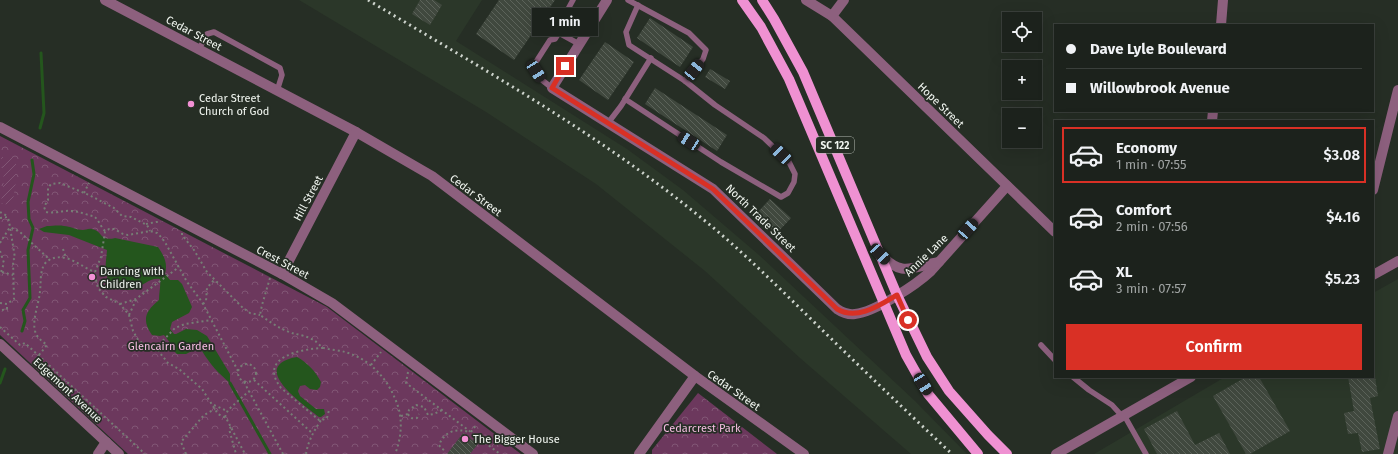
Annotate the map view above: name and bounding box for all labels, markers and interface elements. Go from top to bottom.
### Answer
callout: 1 min [532,8,598,36]
map controls [1002,12,1042,148]
button: locate [1002,12,1042,52]
street label: Cedar Street [164,13,224,54]
text: 1 min [549,14,581,29]
text: Dave Lyle Boulevard [1090,40,1227,58]
route end [556,57,574,75]
car [682,57,706,83]
car [524,58,548,84]
button: + [1002,60,1042,100]
text: Willowbrook Avenue [1090,79,1230,97]
street label: Hope Street [915,80,966,131]
place label: Cedar Street Church of God [199,92,269,118]
marker: Cedar Street Church of God [186,99,196,109]
button: − [1002,108,1042,148]
car [676,129,702,153]
road number: SC 122 [816,137,854,153]
icon: car [1068,137,1104,173]
text: Economy [1116,139,1177,157]
car [768,141,794,167]
text: $3.08 [1323,146,1360,164]
text: 1 min · 07:55 [1116,157,1186,172]
street label: Cedar Street [447,172,504,219]
street label: Hill Street [291,173,326,223]
street label: North Trade Street [723,182,798,255]
icon: car [1068,199,1104,235]
text: Comfort [1116,201,1172,219]
text: $4.16 [1326,208,1360,226]
car [956,216,980,242]
text: 2 min · 07:56 [1116,219,1188,234]
street label: Annie Lane [902,232,951,279]
car [867,241,893,267]
street label: Crest Street [254,243,311,282]
icon: car [1068,261,1104,297]
text: XL [1116,263,1132,281]
place label: Dancing with Children [100,265,164,291]
text: $5.23 [1325,270,1360,288]
marker: Dancing with Children [87,272,97,282]
text: 3 min · 07:57 [1116,281,1186,296]
route start [899,311,917,329]
button: Confirm [1066,324,1362,370]
park label: Glencairn Garden [128,340,214,353]
street label: Edgemont Avenue [31,355,105,426]
street label: Cedar Street [705,367,763,413]
car [912,371,934,397]
park label: Cedarcrest Park [663,422,741,435]
place label: The Bigger House [473,433,560,446]
marker: The Bigger House [460,434,470,444]

